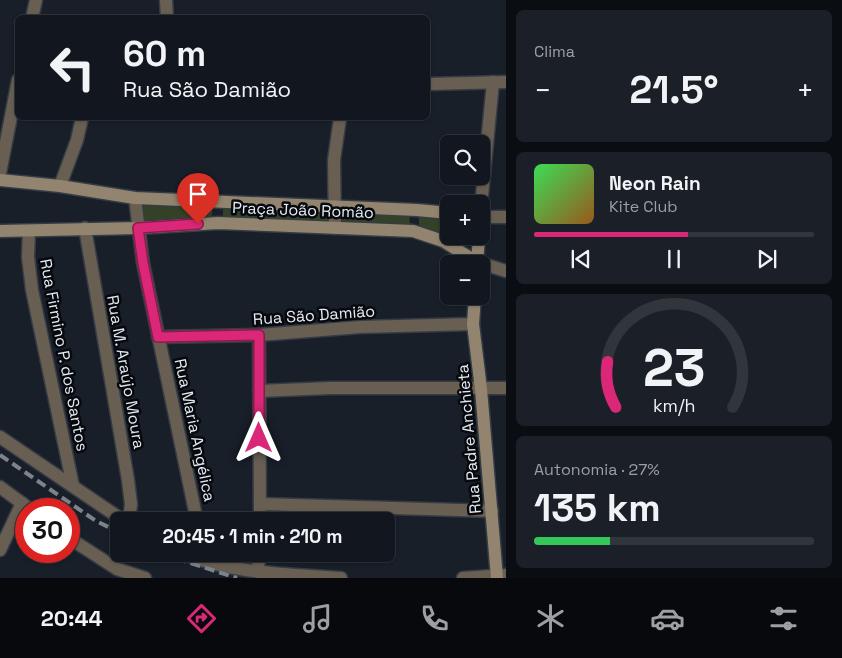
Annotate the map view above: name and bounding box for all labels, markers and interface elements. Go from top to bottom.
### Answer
text: 60 m [123,32,206,76]
icon: left [40,35,105,100]
text: Clima [534,41,575,62]
text: 21.5° [630,66,718,114]
text: − [534,72,551,108]
text: + [797,72,814,108]
text: Rua São Damião [123,75,291,103]
map controls [440,135,490,305]
button: search [440,135,490,185]
text: Neon Rain [609,171,701,196]
pin [177,173,219,224]
icon: arrive [184,180,212,208]
button: + [440,195,490,245]
text: Kite Club [609,196,678,217]
street label: Praça João Romão [232,197,374,223]
icon: previous [567,245,595,273]
icon: pause [660,245,688,273]
icon: next [753,245,781,273]
button: − [440,255,490,305]
street label: Rua Firmino P. dos Santos [35,257,93,453]
street label: Rua M. Araújo Moura [102,294,150,450]
street label: Rua São Damião [252,300,376,330]
text: 23 [643,335,705,401]
street label: Rua Maria Angélica [170,357,220,503]
street label: Rua Padre Anchieta [452,363,486,515]
text: km/h [653,394,695,417]
position arrow [232,411,284,463]
text: Autonomia · 27% [534,459,660,480]
text: 135 km [534,484,661,532]
speed limit sign: 30 [15,498,80,563]
text: 20:45 · 1 min · 210 m [163,524,342,549]
icon: directions [184,601,219,636]
icon: music [300,601,335,636]
icon: phone [417,601,452,636]
icon: climate [533,601,568,636]
icon: car [650,601,685,636]
icon: filters [766,601,801,636]
text: 20:44 [41,604,103,632]

